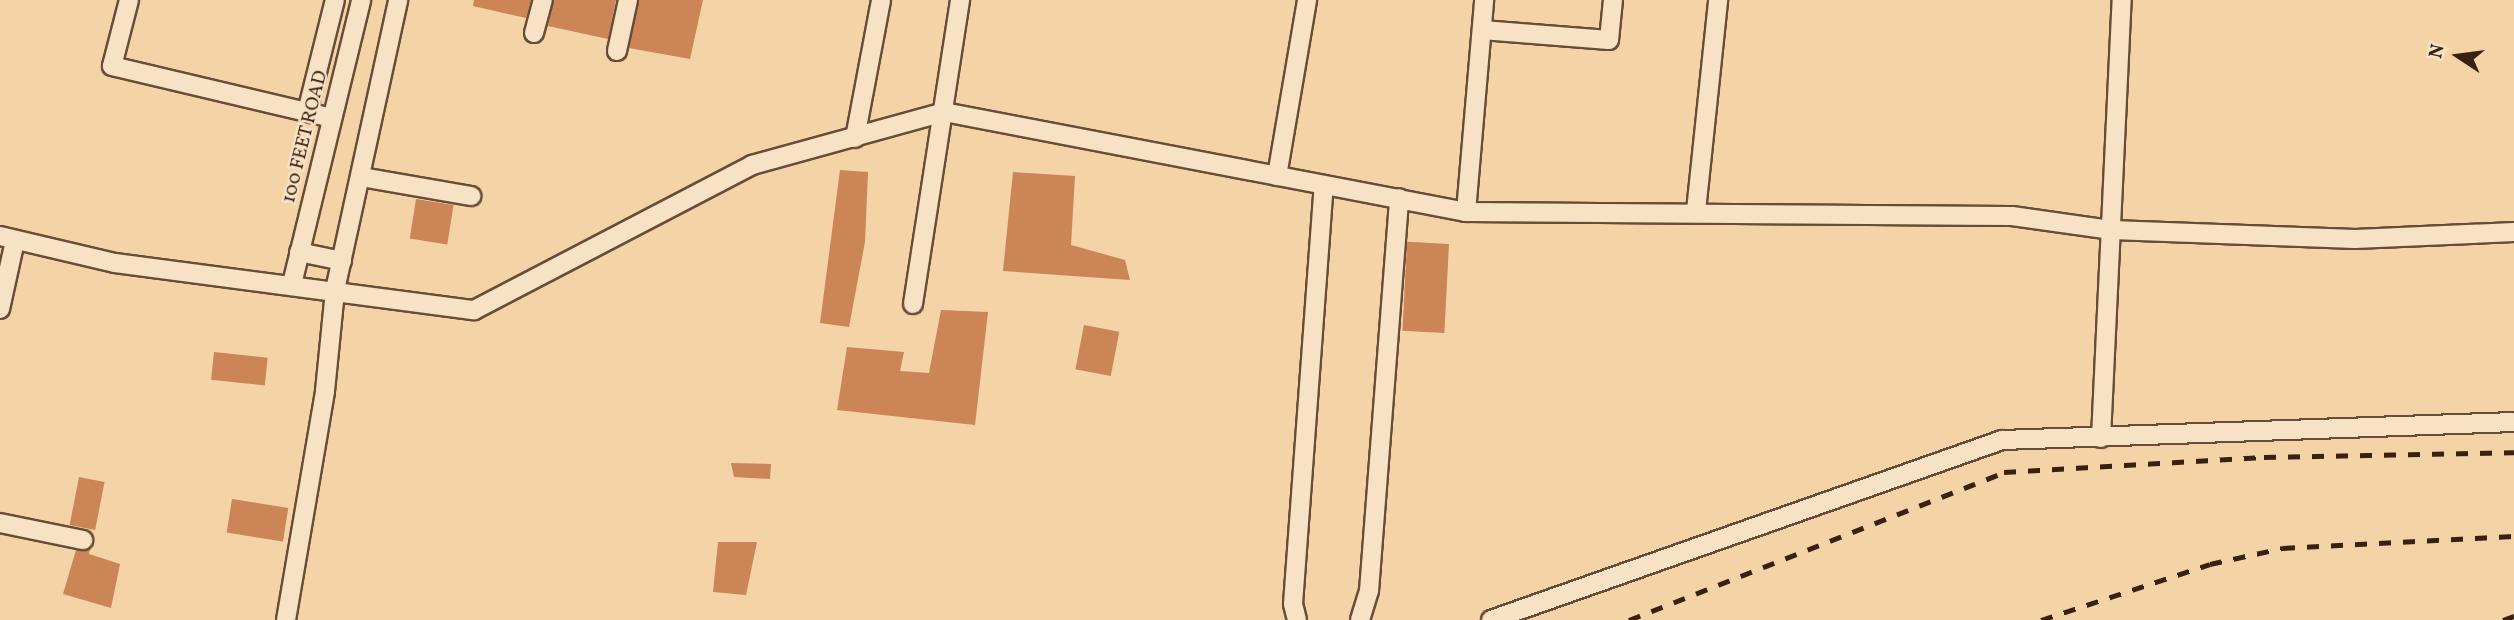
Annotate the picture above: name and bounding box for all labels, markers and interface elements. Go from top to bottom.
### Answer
north arrow [2423,21,2493,91]
text: N [2423,42,2452,61]
street label: 100 FEET ROAD [278,68,334,206]

